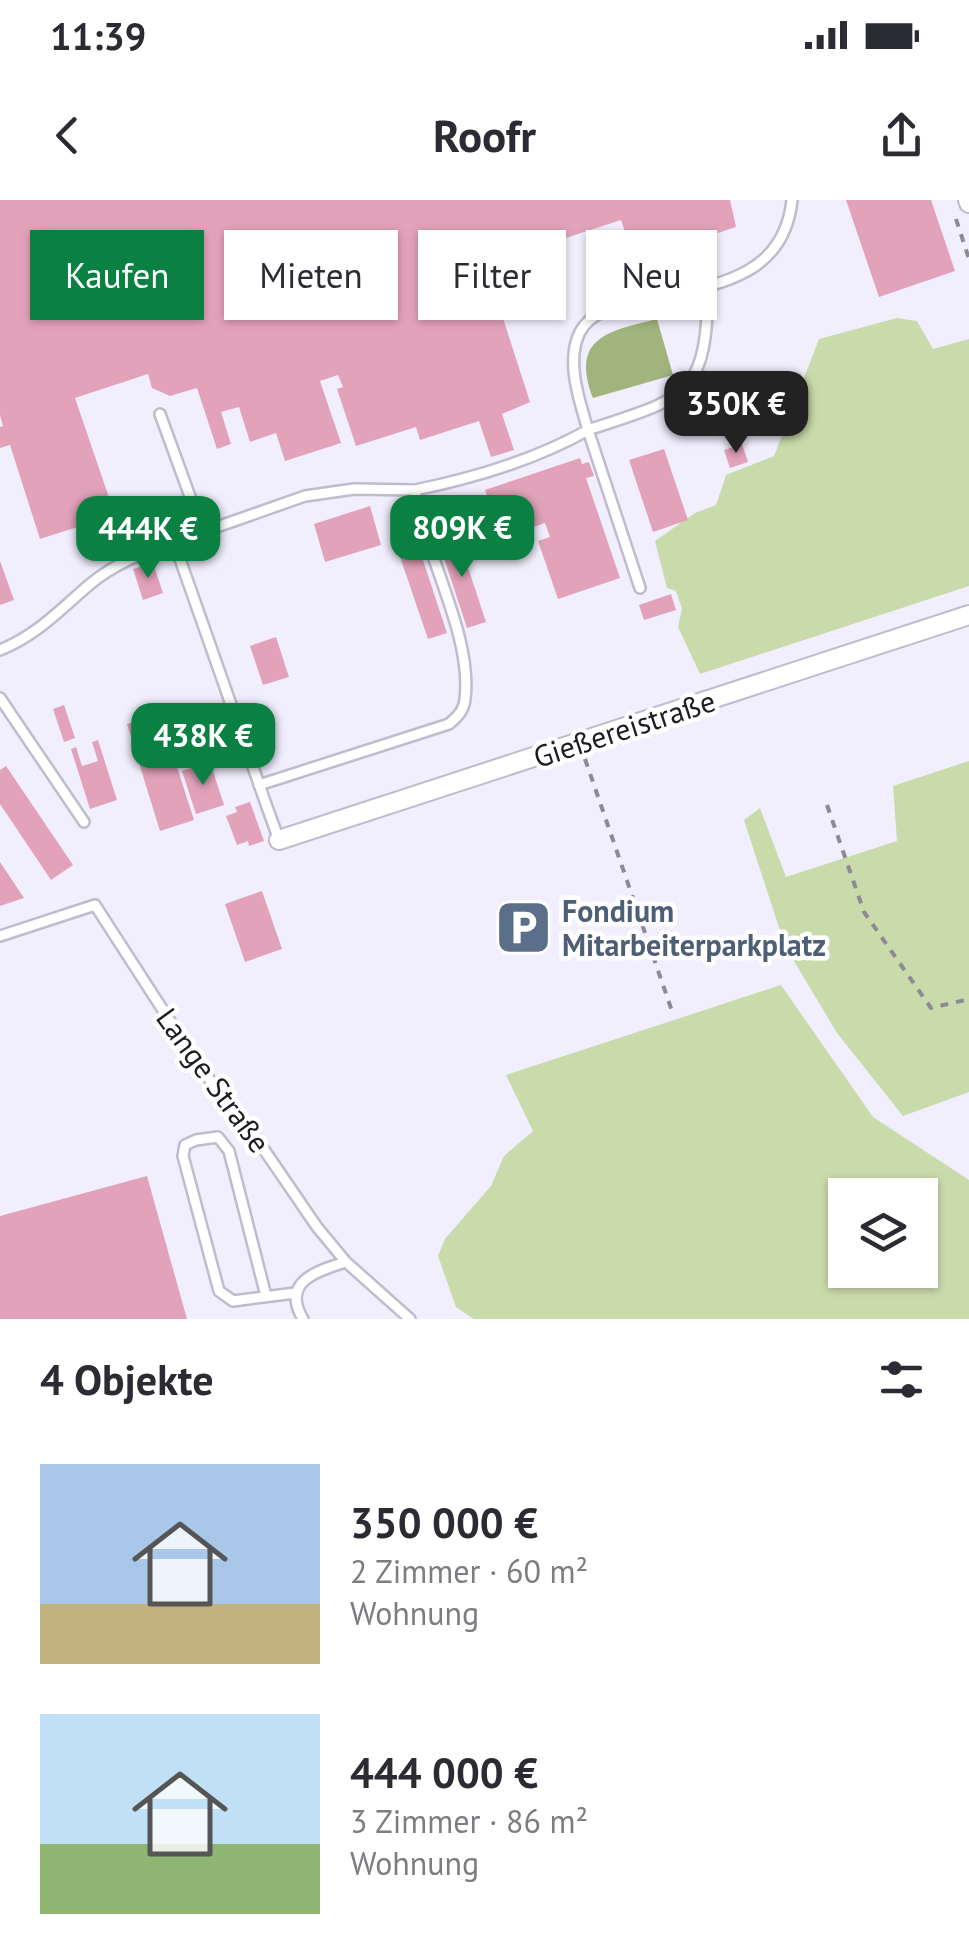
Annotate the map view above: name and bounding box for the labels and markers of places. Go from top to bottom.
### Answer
pin: 350K € [655,371,817,456]
pin: 809K € [381,495,543,580]
pin: 444K € [67,496,229,581]
pin: 438K € [122,703,284,788]
place label: Fondium Mitarbeiterparkplatz [562,891,826,964]
parking icon: Fondium Mitarbeiterparkplatz [493,897,553,957]

